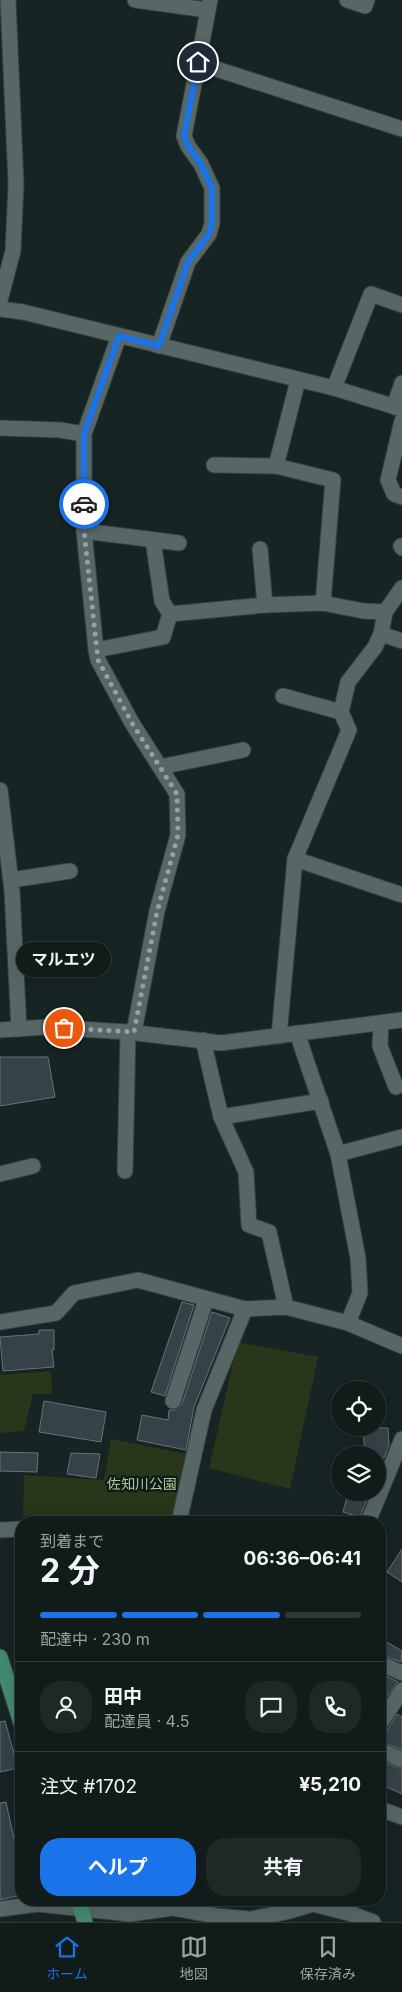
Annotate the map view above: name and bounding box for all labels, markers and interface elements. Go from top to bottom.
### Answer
pin [177,41,219,83]
icon: home [184,48,212,76]
courier [59,479,109,529]
icon: car [70,490,98,518]
callout: マルエツ [17,943,112,978]
text: マルエツ [31,949,96,969]
pin [43,1007,85,1049]
icon: bag [50,1014,78,1042]
map controls [331,1381,386,1501]
button: locate [331,1381,386,1436]
button: layers [331,1446,386,1501]
park label: 佐知川公園 [107,1475,177,1492]
text: 到着まで [40,1531,104,1551]
text: 06:36–06:41 [244,1547,361,1570]
text: 2 分 [40,1551,100,1590]
text: 配達中 · 230 m [40,1629,150,1649]
button: person [40,1681,92,1733]
button: chat [245,1681,297,1733]
button: phone [309,1681,361,1733]
text: 田中 [104,1685,142,1708]
text: 配達員 · 4.5 [104,1711,190,1731]
text: ¥5,210 [299,1773,361,1796]
text: 注文 #1702 [40,1775,137,1798]
button: ヘルプ [40,1838,196,1896]
button: 共有 [206,1838,361,1896]
tab: ホーム [46,1933,88,1983]
tab: 地図 [180,1933,208,1983]
tab: 保存済み [300,1933,356,1983]

